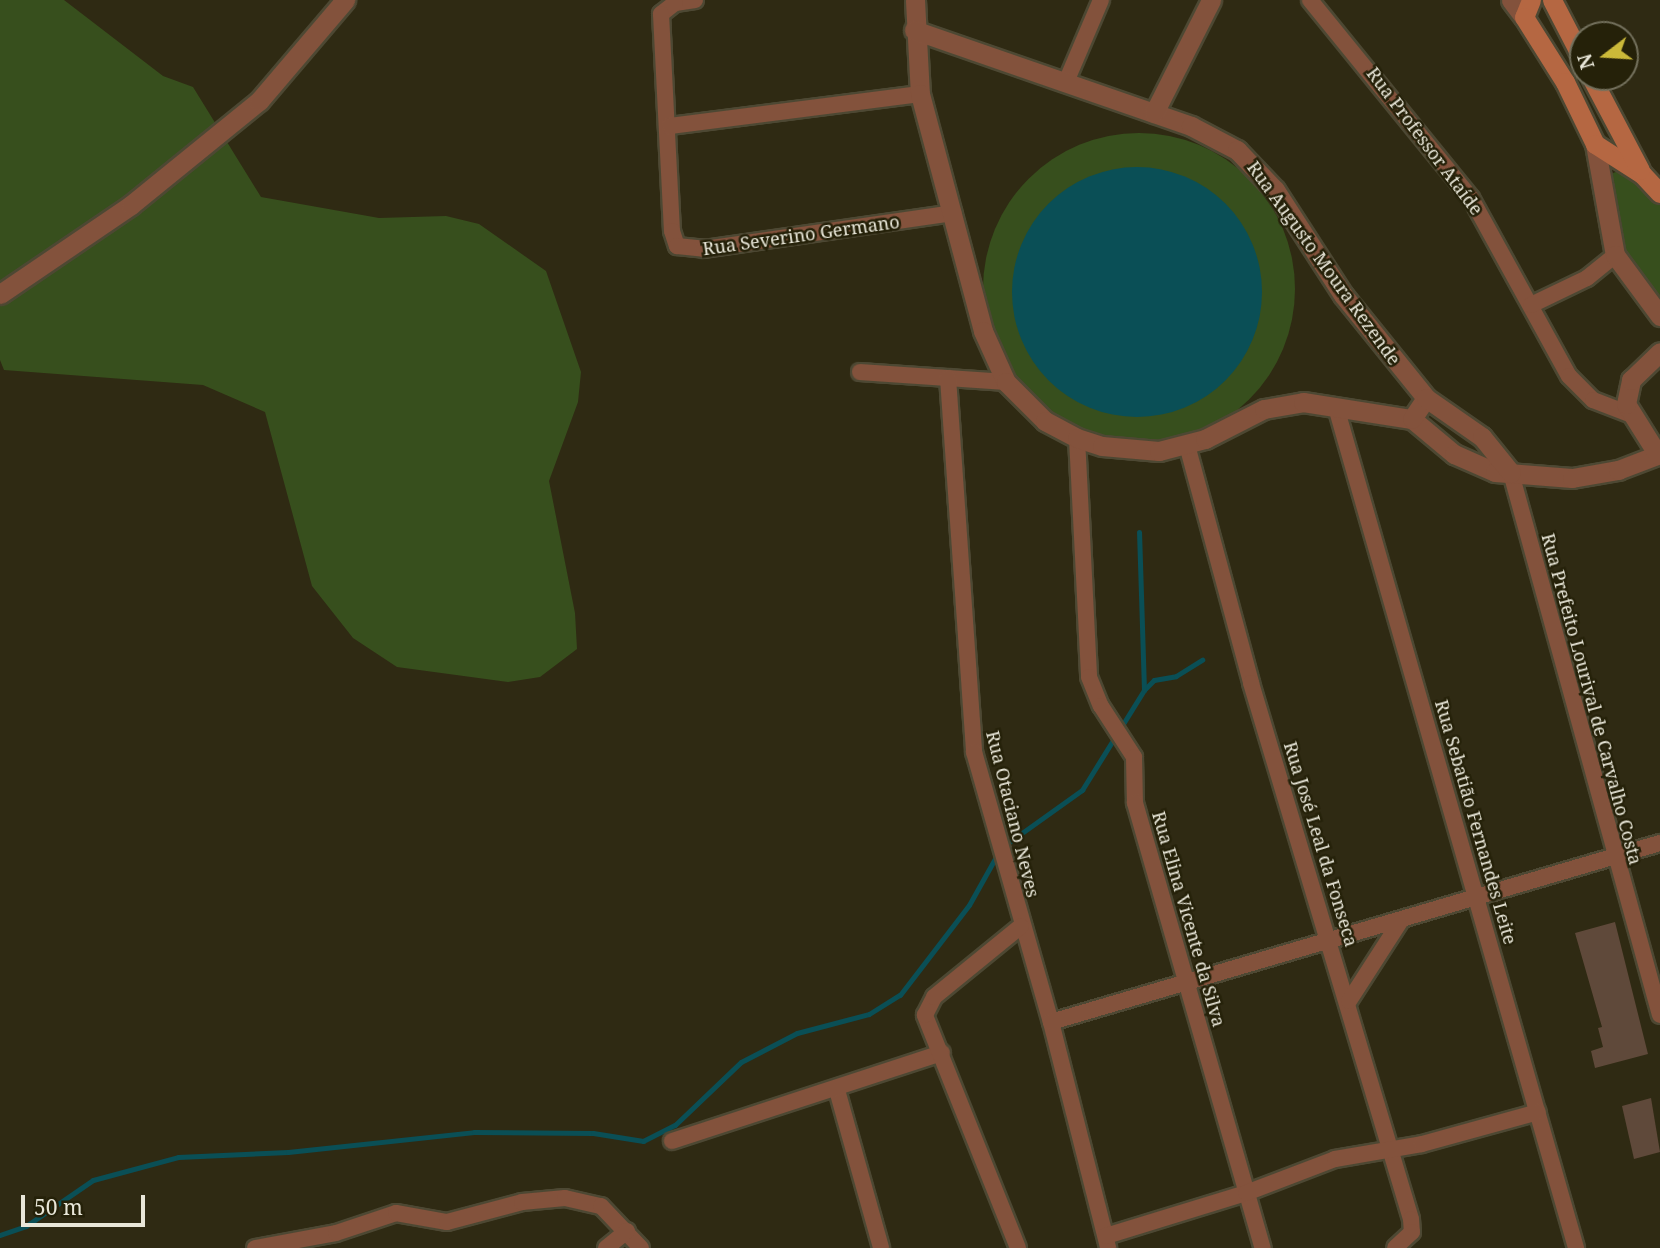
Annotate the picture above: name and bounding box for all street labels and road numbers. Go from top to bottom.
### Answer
street label: Rua Professor Ataíde [1362,63,1488,219]
street label: Rua Augusto Moura Rezende [1243,157,1405,369]
street label: Rua Severino Germano [701,210,901,260]
street label: Rua Prefeito Lourival de Carvalho Costa [1537,531,1647,867]
street label: Rua Sebatião Fernandes Leite [1431,697,1521,947]
street label: Rua Otaciano Neves [982,729,1044,899]
street label: Rua José Leal da Fonseca [1280,739,1362,949]
street label: Rua Elina Vicente da Silva [1148,809,1230,1029]

